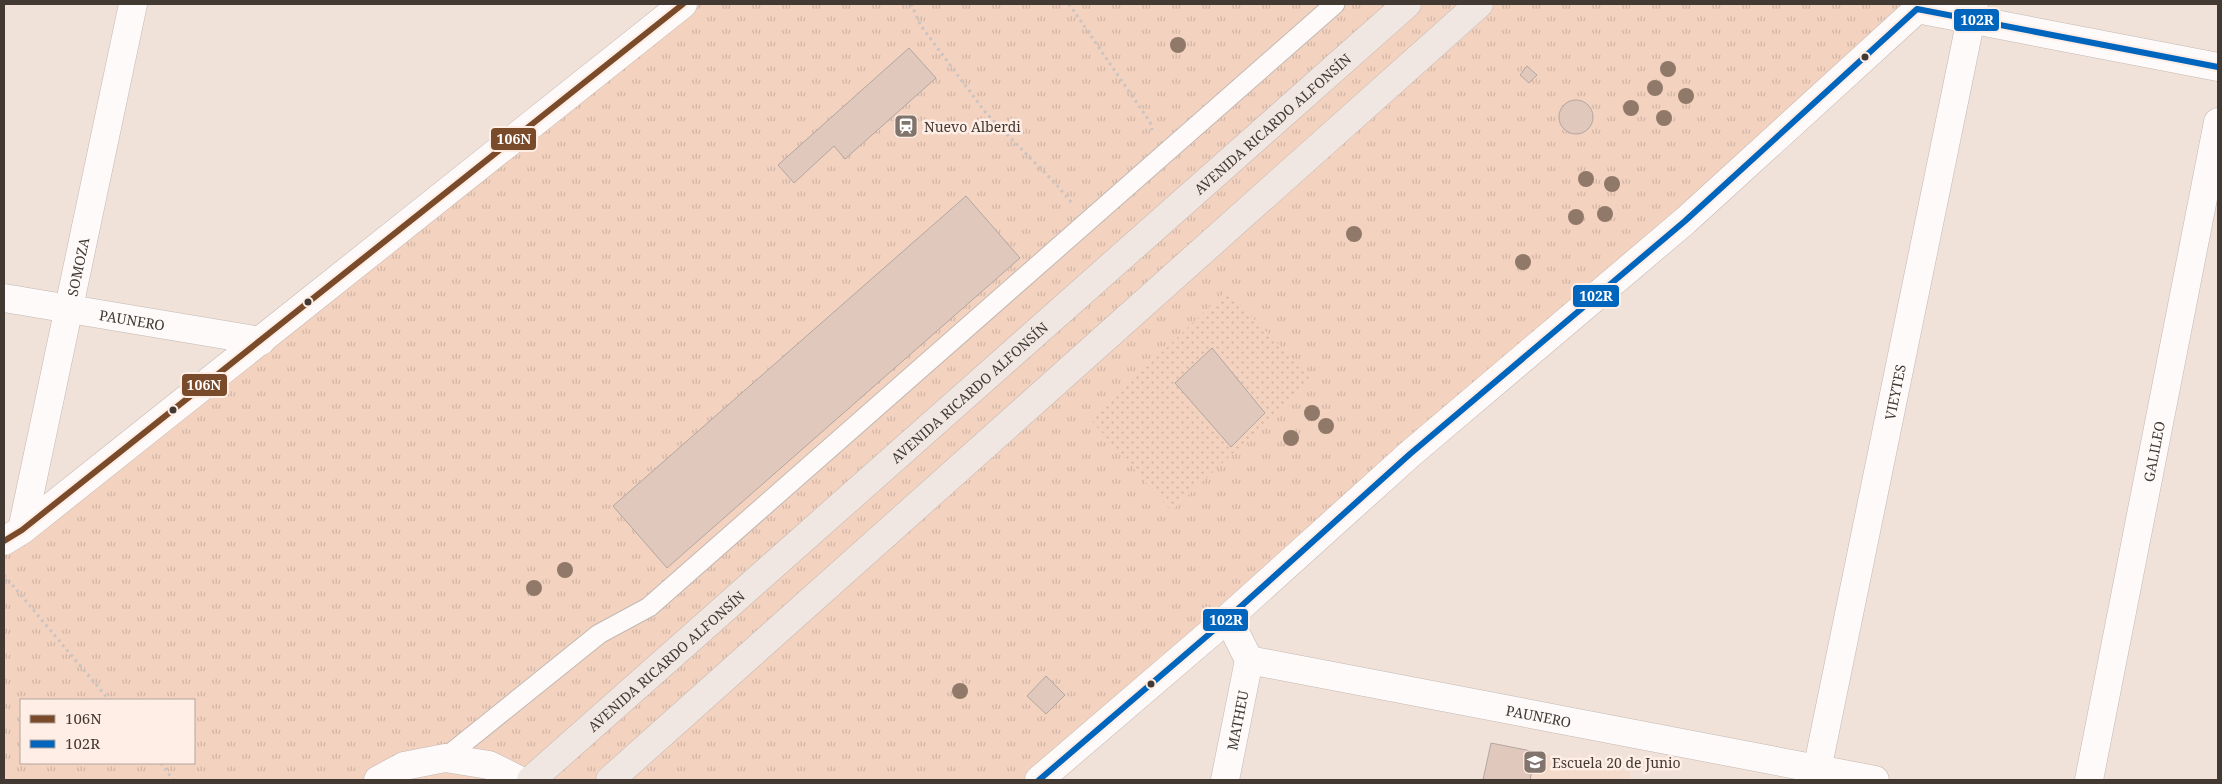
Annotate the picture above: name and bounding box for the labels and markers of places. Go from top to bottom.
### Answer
unlabelled marker [1860,52,1870,62]
station icon: Nuevo Alberdi [893,113,919,139]
place label: Nuevo Alberdi [924,117,1021,136]
unlabelled marker [303,297,313,307]
unlabelled marker [168,405,178,415]
unlabelled marker [1146,679,1156,689]
school or university icon: Escuela 20 de Junio [1522,749,1548,775]
place label: Escuela 20 de Junio [1552,753,1681,772]

